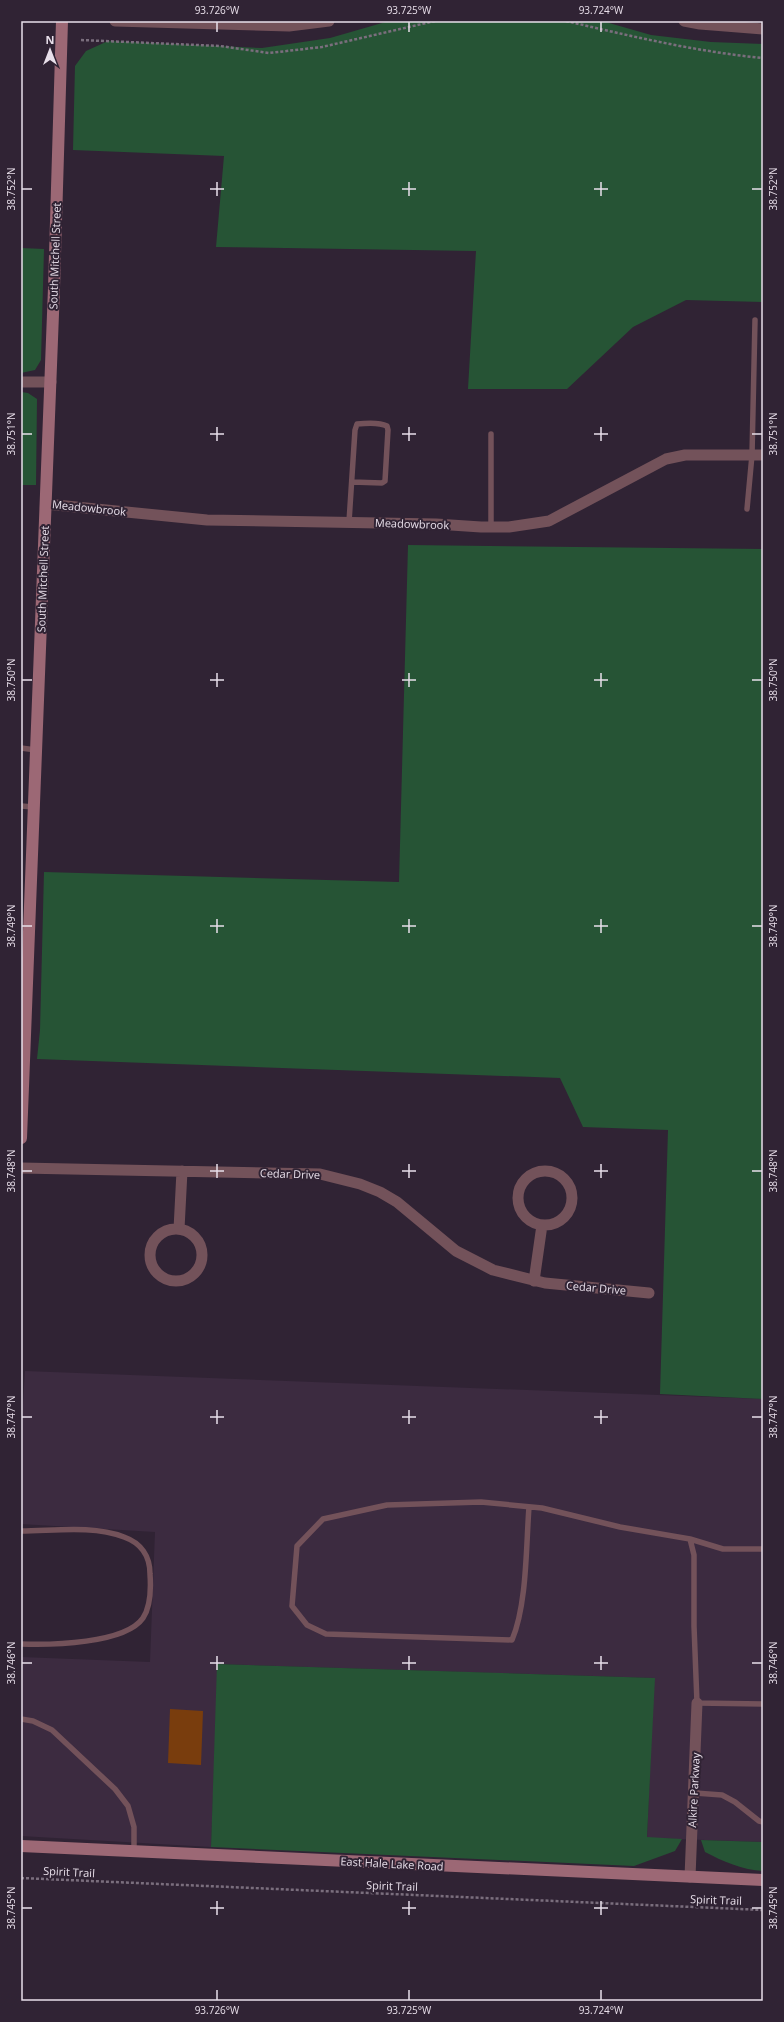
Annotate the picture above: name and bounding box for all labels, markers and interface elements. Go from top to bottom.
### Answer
text: 93.726°W [195,3,240,17]
text: 93.725°W [387,3,432,17]
text: 93.724°W [579,3,624,17]
north arrow [30,30,70,70]
text: N [46,32,54,47]
text: 38.752°N [4,167,18,211]
text: 38.752°N [766,167,780,211]
street label: South Mitchell Street [45,202,64,310]
text: 38.751°N [4,412,18,456]
text: 38.751°N [766,412,780,456]
street label: Meadowbrook [51,496,127,519]
street label: Meadowbrook [375,515,450,532]
street label: South Mitchell Street [33,525,52,633]
text: 38.750°N [4,658,18,702]
text: 38.750°N [766,658,780,702]
text: 38.749°N [4,904,18,948]
text: 38.749°N [766,904,780,948]
text: 38.748°N [4,1149,18,1193]
text: 38.748°N [766,1149,780,1193]
street label: Cedar Drive [260,1165,320,1182]
street label: Cedar Drive [565,1277,627,1298]
text: 38.747°N [4,1395,18,1439]
text: 38.747°N [766,1395,780,1439]
text: 38.746°N [4,1641,18,1685]
text: 38.746°N [766,1641,780,1685]
street label: Alkire Parkway [684,1752,703,1828]
street label: East Hale Lake Road [340,1853,444,1874]
street label: Spirit Trail [43,1863,95,1880]
street label: Spirit Trail [366,1877,418,1894]
text: 38.745°N [4,1886,18,1930]
text: 38.745°N [766,1886,780,1930]
street label: Spirit Trail [690,1891,742,1908]
text: 93.726°W [195,2003,240,2017]
text: 93.725°W [387,2003,432,2017]
text: 93.724°W [579,2003,624,2017]

